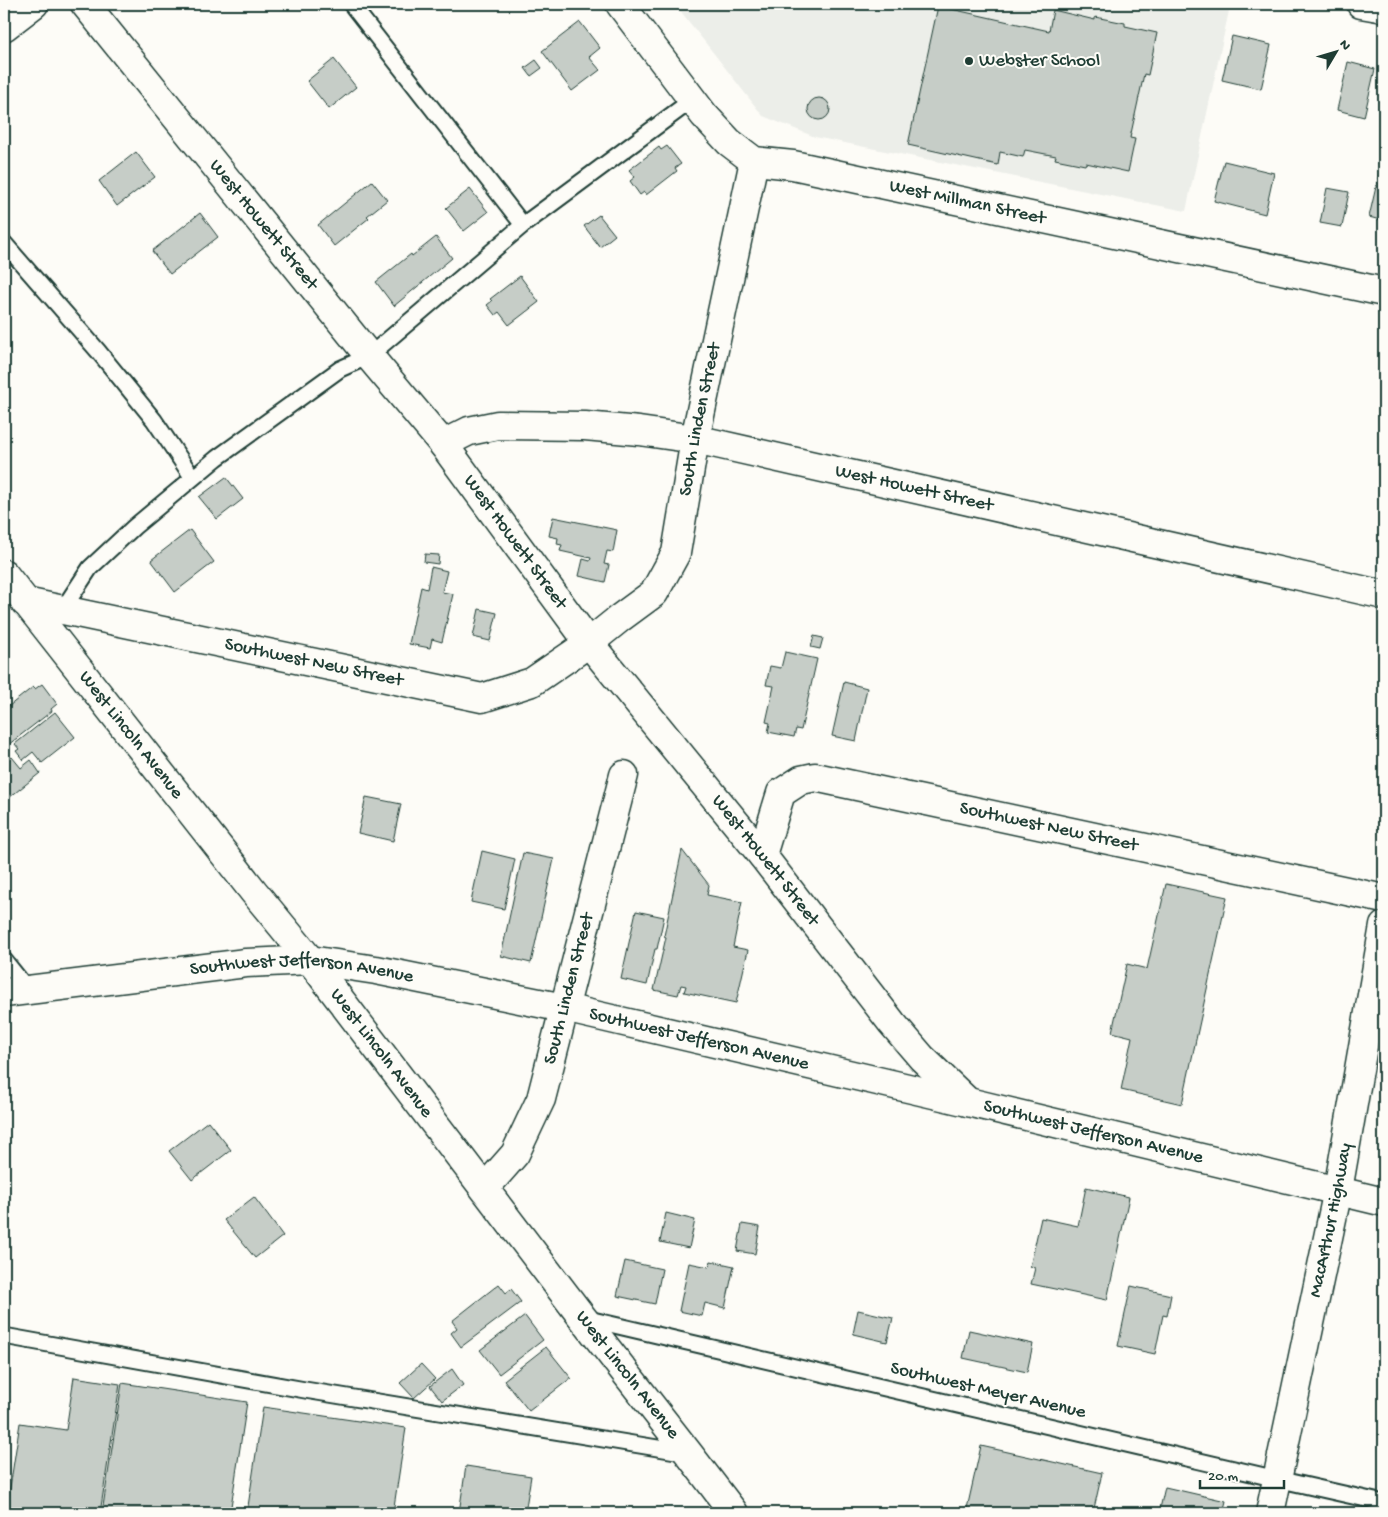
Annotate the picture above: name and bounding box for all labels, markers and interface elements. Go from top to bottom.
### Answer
north arrow [1310,28,1360,78]
text: N [1335,37,1354,54]
place label: Webster School [979,50,1100,73]
marker: Webster School [963,55,975,67]
street label: West Howett Street [204,155,324,297]
street label: West Millman Street [887,175,1050,231]
street label: South Linden Street [674,339,727,498]
street label: West Howett Street [833,460,997,518]
street label: West Howett Street [458,470,573,616]
street label: Southwest New Street [222,633,407,693]
street label: West Lincoln Avenue [73,666,188,804]
street label: West Howett Street [706,790,826,933]
street label: Southwest New Street [957,797,1142,858]
street label: South Linden Street [539,908,600,1067]
street label: Southwest Jefferson Avenue [189,948,416,989]
street label: West Lincoln Avenue [325,984,438,1123]
street label: Southwest Jefferson Avenue [587,1003,811,1076]
street label: Southwest Jefferson Avenue [981,1095,1205,1170]
street label: MacArthur Highway [1304,1141,1358,1300]
street label: West Lincoln Avenue [570,1306,685,1444]
street label: Southwest Meyer Avenue [888,1357,1088,1425]
scale bar [1200,1457,1284,1489]
text: 20 m [1208,1468,1238,1486]

